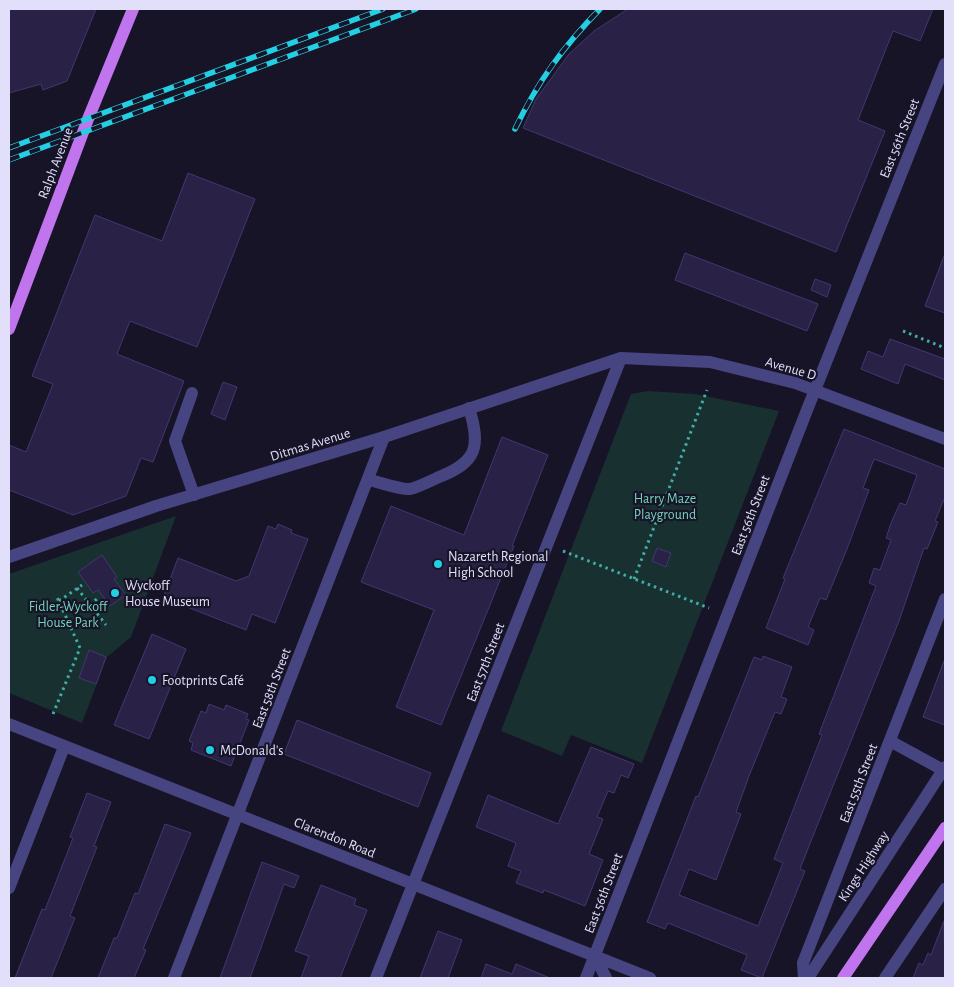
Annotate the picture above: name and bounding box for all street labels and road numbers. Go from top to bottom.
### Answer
street label: East 56th Street [878,96,922,180]
street label: Ralph Avenue [36,126,76,201]
street label: Avenue D [764,355,818,383]
street label: Ditmas Avenue [269,426,352,464]
street label: East 56th Street [729,473,773,557]
street label: East 57th Street [464,620,508,704]
street label: East 58th Street [250,646,294,730]
street label: East 55th Street [837,741,881,825]
street label: Clarendon Road [292,815,377,861]
street label: Kings Highway [836,829,892,904]
street label: East 56th Street [582,851,626,935]

